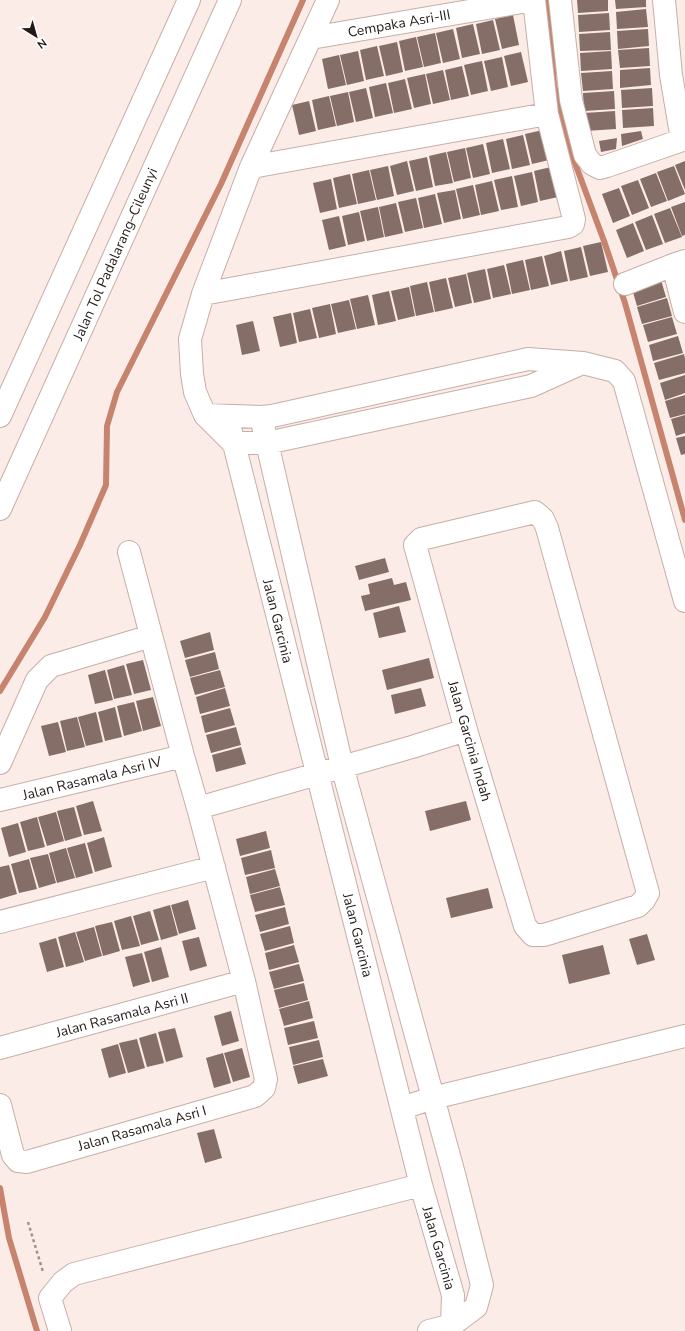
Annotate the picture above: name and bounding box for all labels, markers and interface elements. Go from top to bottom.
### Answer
street label: Cempaka Asri-III [346,5,452,42]
north arrow [16,16,56,56]
text: N [34,35,50,52]
street label: Jalan Tol Padalarang–Cileunyi [68,165,162,344]
street label: Jalan Garcinia [258,576,297,665]
street label: Jalan Garcinia Indah [443,678,496,804]
street label: Jalan Rasamala Asri IV [20,752,164,805]
street label: Jalan Garcinia [338,890,377,979]
street label: Jalan Rasamala Asri II [53,989,190,1043]
street label: Jalan Rasamala Asri I [75,1101,209,1156]
street label: Jalan Garcinia [417,1203,459,1292]

